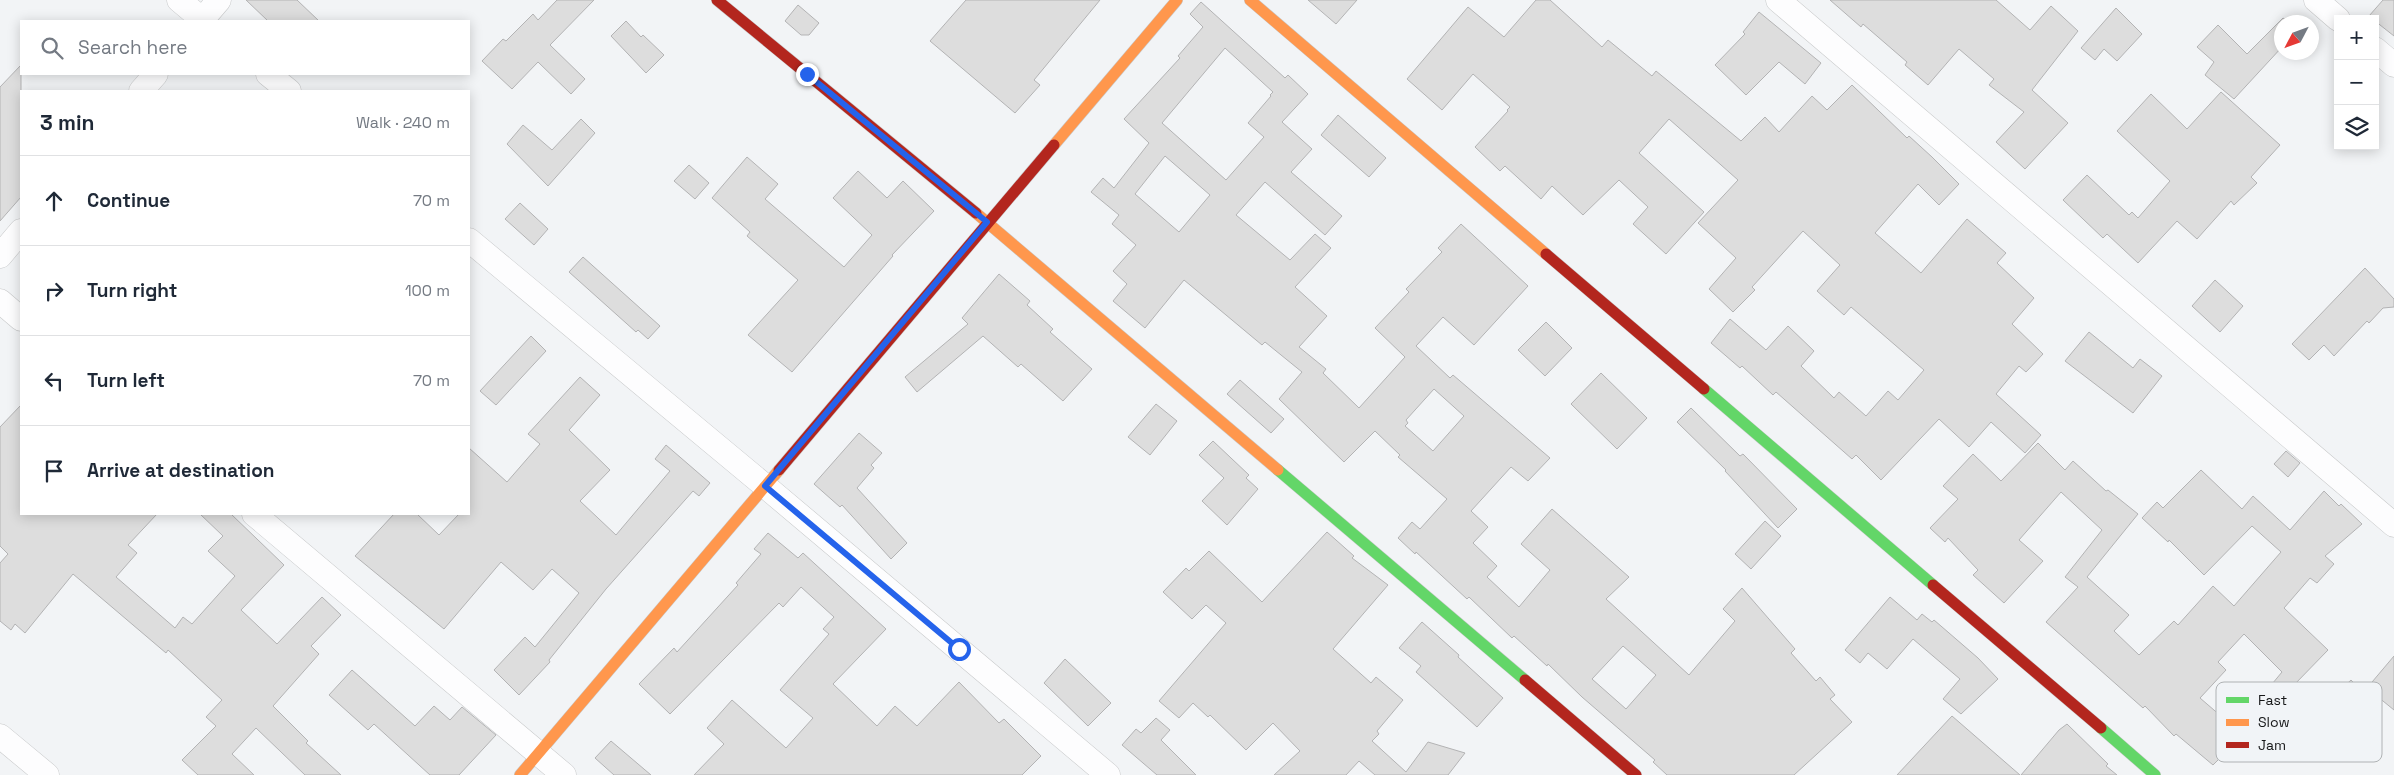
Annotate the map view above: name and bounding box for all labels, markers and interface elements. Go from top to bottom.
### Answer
north arrow [2274,15,2319,60]
map controls [2334,15,2379,150]
button: + [2334,15,2379,60]
search box [20,20,470,75]
icon: search [38,34,66,62]
text: Search here [78,35,188,60]
button: − [2334,60,2379,105]
route end [796,63,819,86]
button: layers [2334,105,2379,150]
text: 3 min [40,109,95,136]
text: Walk · 240 m [356,112,450,133]
icon: ahead [40,187,68,215]
text: Continue [87,188,170,213]
text: 70 m [413,190,450,211]
icon: right [40,277,68,305]
text: Turn right [87,278,177,303]
text: 100 m [405,280,450,301]
icon: left [40,367,68,395]
text: Turn left [87,368,165,393]
text: 70 m [413,370,450,391]
icon: arrive [40,457,68,485]
text: Arrive at destination [87,458,275,483]
route start [948,638,971,661]
legend [2216,682,2382,762]
text: Fast [2258,691,2287,709]
text: Slow [2258,713,2290,731]
text: Jam [2258,736,2286,754]

